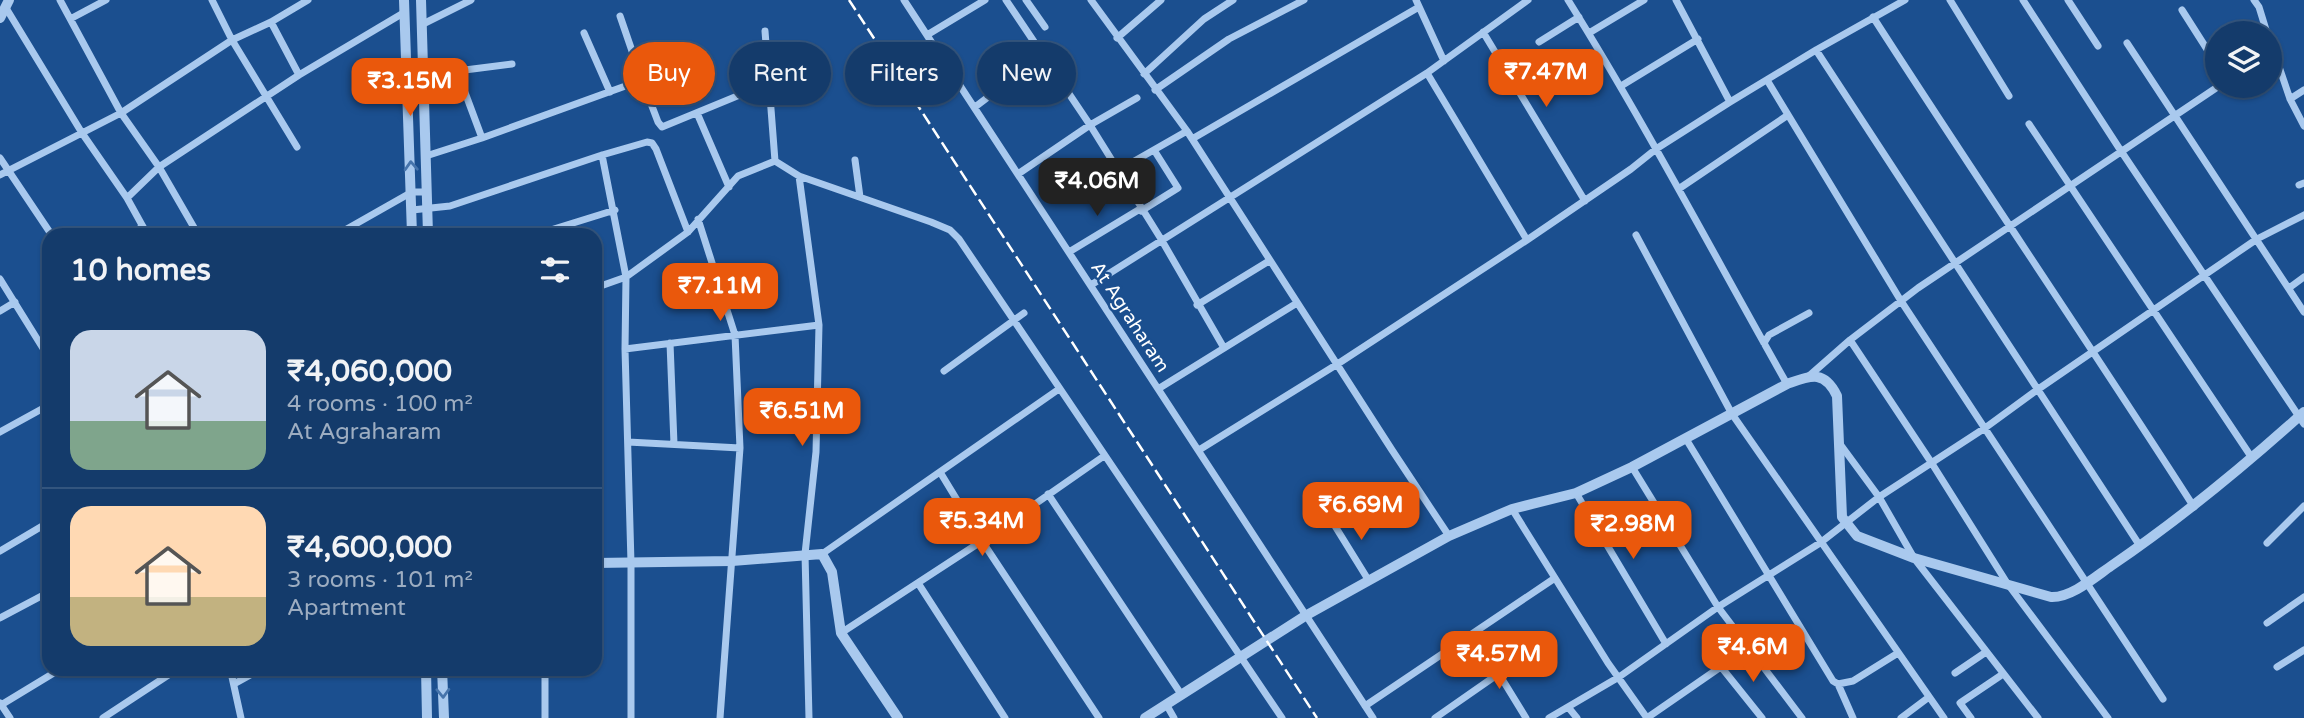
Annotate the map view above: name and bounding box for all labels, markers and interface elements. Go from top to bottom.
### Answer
map controls [2205,21,2282,98]
button: layers [2205,21,2282,98]
chip: Buy [623,42,715,105]
chip: Rent [729,42,831,105]
chip: Filters [845,42,963,105]
chip: New [977,42,1076,105]
pin: ₹7.47M [1489,50,1603,109]
pin: ₹3.15M [353,58,467,118]
text: ₹7.47M [1504,58,1588,86]
text: ₹3.15M [368,67,453,95]
pin: ₹4.06M [1040,158,1154,218]
one-way arrow [403,161,418,172]
text: ₹4.06M [1055,167,1140,195]
icon: filters [536,251,574,289]
text: 10 homes [70,252,211,289]
street label: At Agraharam [1086,258,1174,376]
pin: ₹7.11M [663,264,777,323]
text: ₹7.11M [678,272,762,300]
text: ₹4,060,000 [287,353,452,390]
icon: home [126,358,210,442]
pin: ₹6.51M [745,388,859,448]
text: 4 rooms · 100 m² [287,390,473,418]
text: ₹6.51M [760,397,845,425]
text: At Agraharam [287,418,441,446]
pin: ₹6.69M [1304,482,1418,542]
text: ₹6.69M [1319,491,1404,519]
pin: ₹5.34M [925,498,1039,558]
pin: ₹2.98M [1576,502,1690,561]
text: ₹5.34M [940,507,1024,535]
text: ₹2.98M [1591,510,1676,538]
text: ₹4,600,000 [287,529,452,566]
icon: home [126,534,210,618]
text: 3 rooms · 101 m² [287,566,473,594]
text: Apartment [287,594,406,622]
pin: ₹4.6M [1704,624,1802,684]
pin: ₹4.57M [1442,632,1556,691]
text: ₹4.6M [1718,633,1788,661]
text: ₹4.57M [1457,640,1542,668]
one-way arrow [435,688,451,699]

